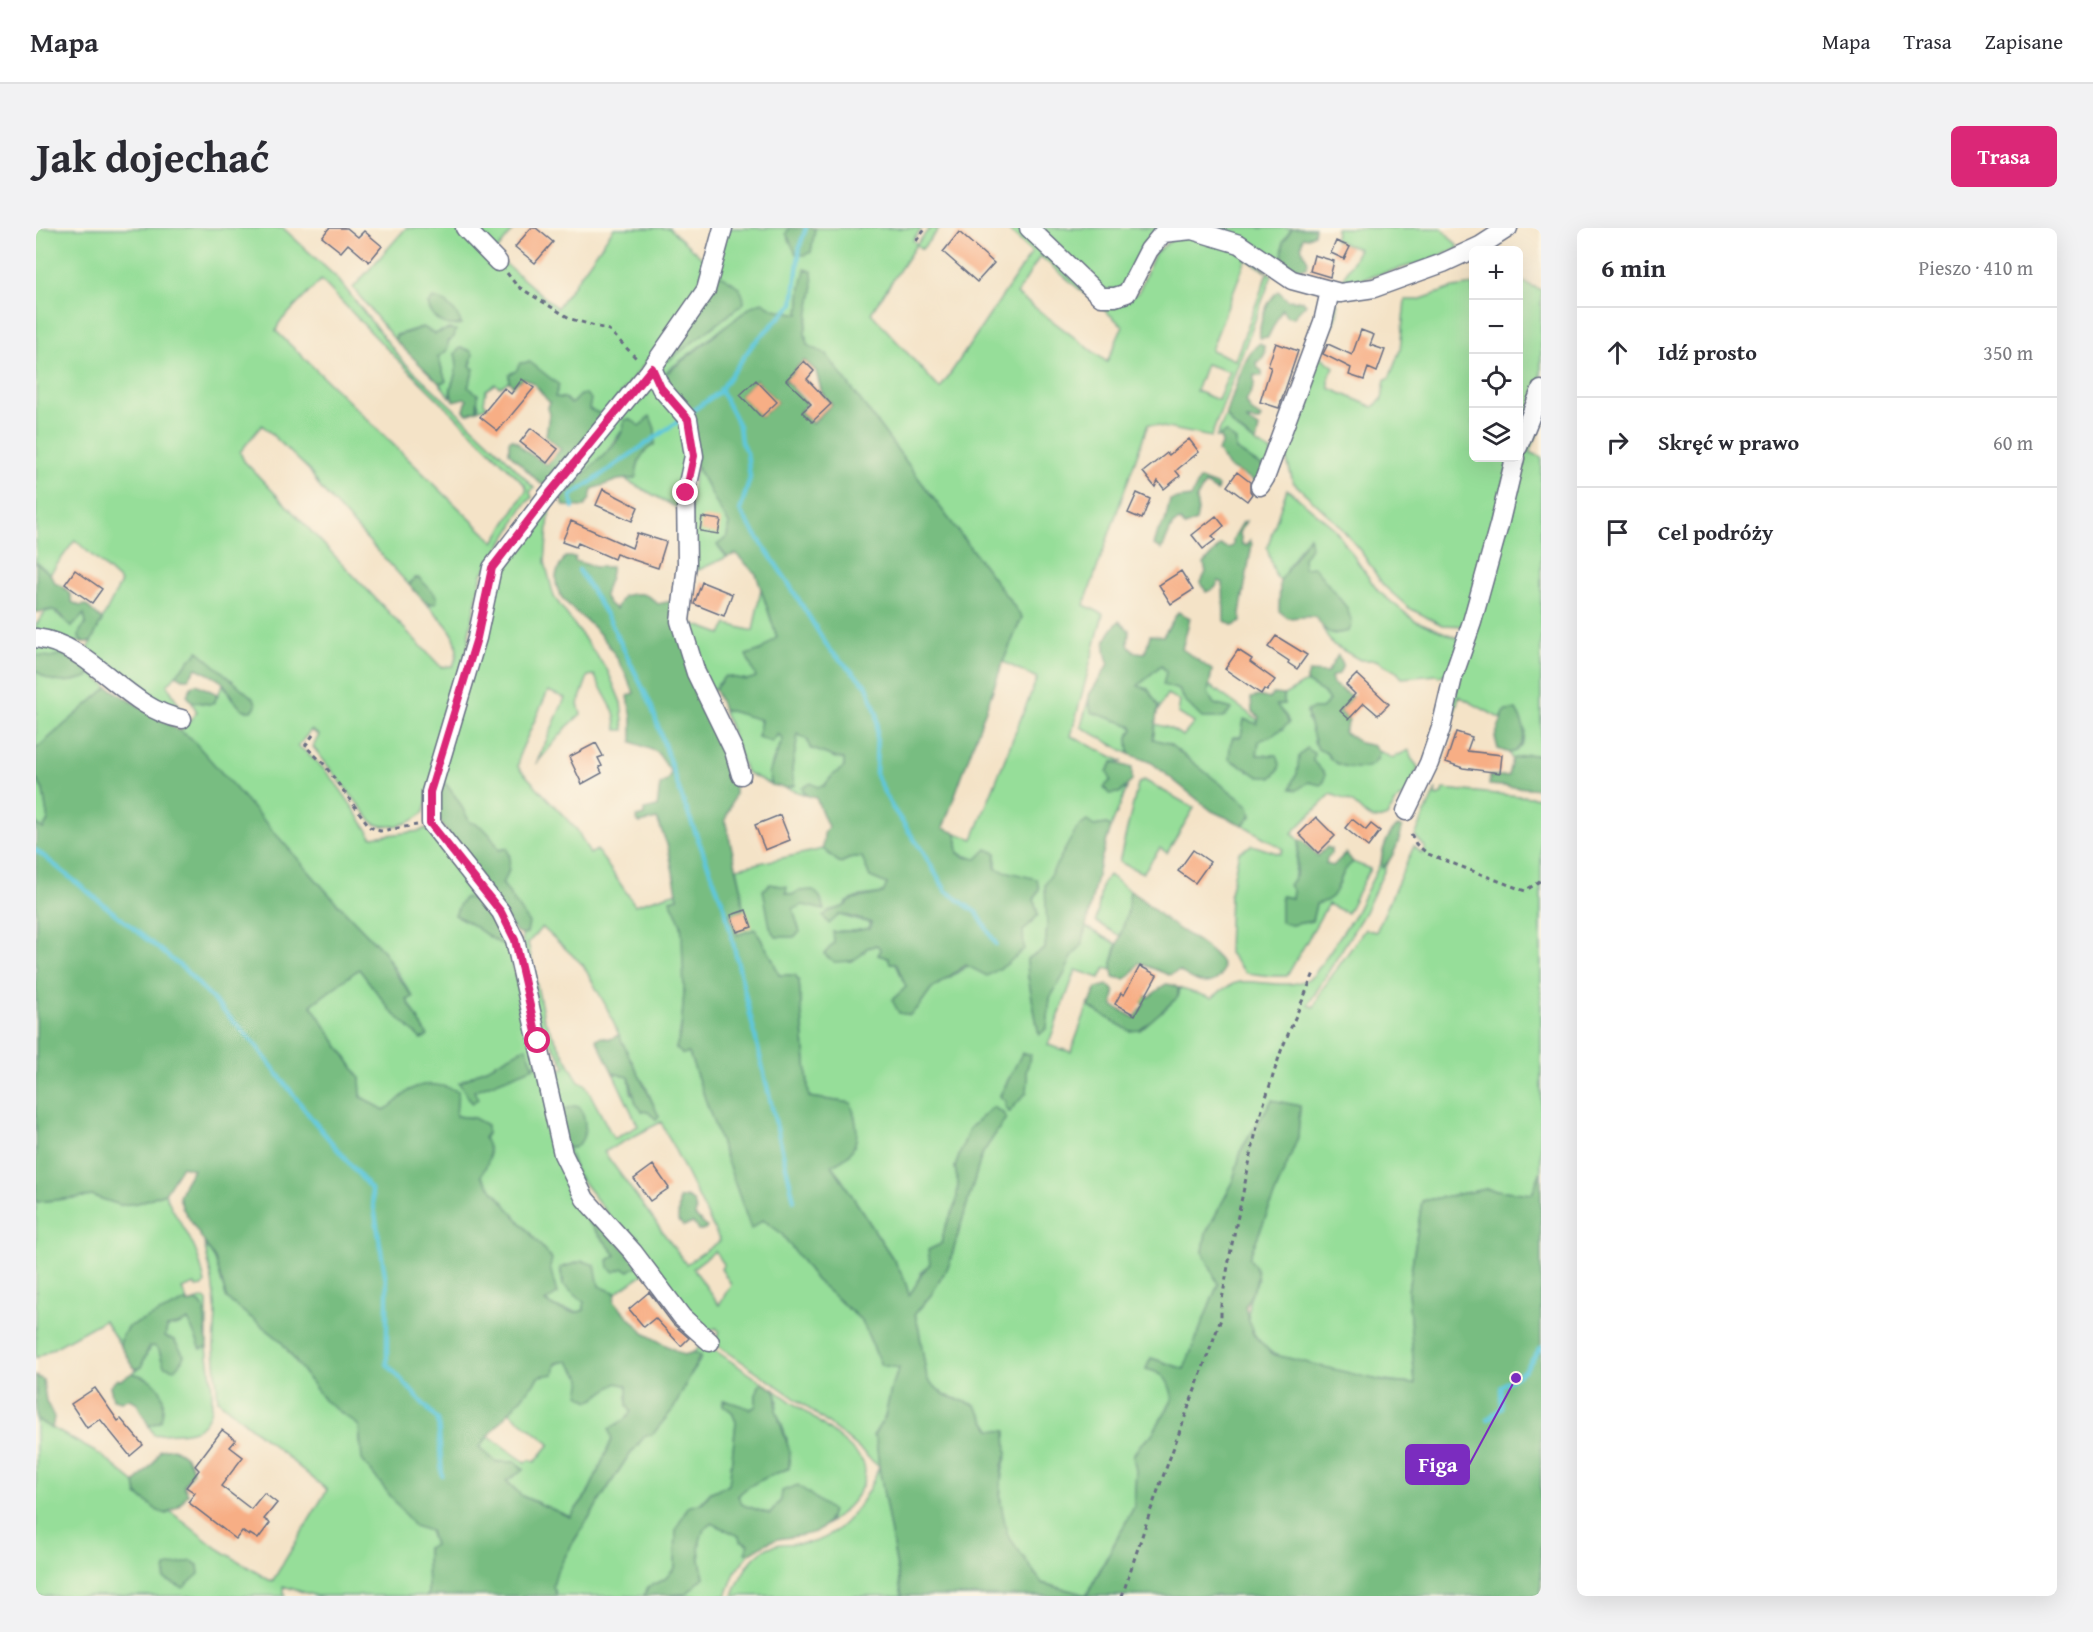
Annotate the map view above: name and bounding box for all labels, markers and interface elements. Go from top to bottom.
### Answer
text: Mapa [30,21,99,62]
text: Mapa [1822,26,1870,57]
text: Trasa [1903,26,1952,57]
text: Zapisane [1985,26,2063,57]
text: Jak dojechać [36,126,269,187]
button: Trasa [1951,126,2057,187]
map controls [1469,246,1523,462]
button: + [1469,246,1523,300]
text: 6 min [1601,248,1666,287]
text: Pieszo · 410 m [1919,253,2033,282]
button: − [1469,300,1523,354]
icon: ahead [1601,336,1634,369]
text: Idź prosto [1658,336,1757,368]
text: 350 m [1983,338,2033,367]
button: locate [1469,354,1523,408]
button: layers [1469,408,1523,462]
icon: right [1601,426,1634,459]
text: Skręć w prawo [1658,426,1799,458]
text: 60 m [1993,428,2033,457]
route end [672,479,698,505]
icon: arrive [1601,516,1634,549]
text: Cel podróży [1658,516,1773,548]
route start [524,1027,550,1053]
callout: Figa [1406,1445,1469,1484]
text: Figa [1418,1449,1458,1480]

